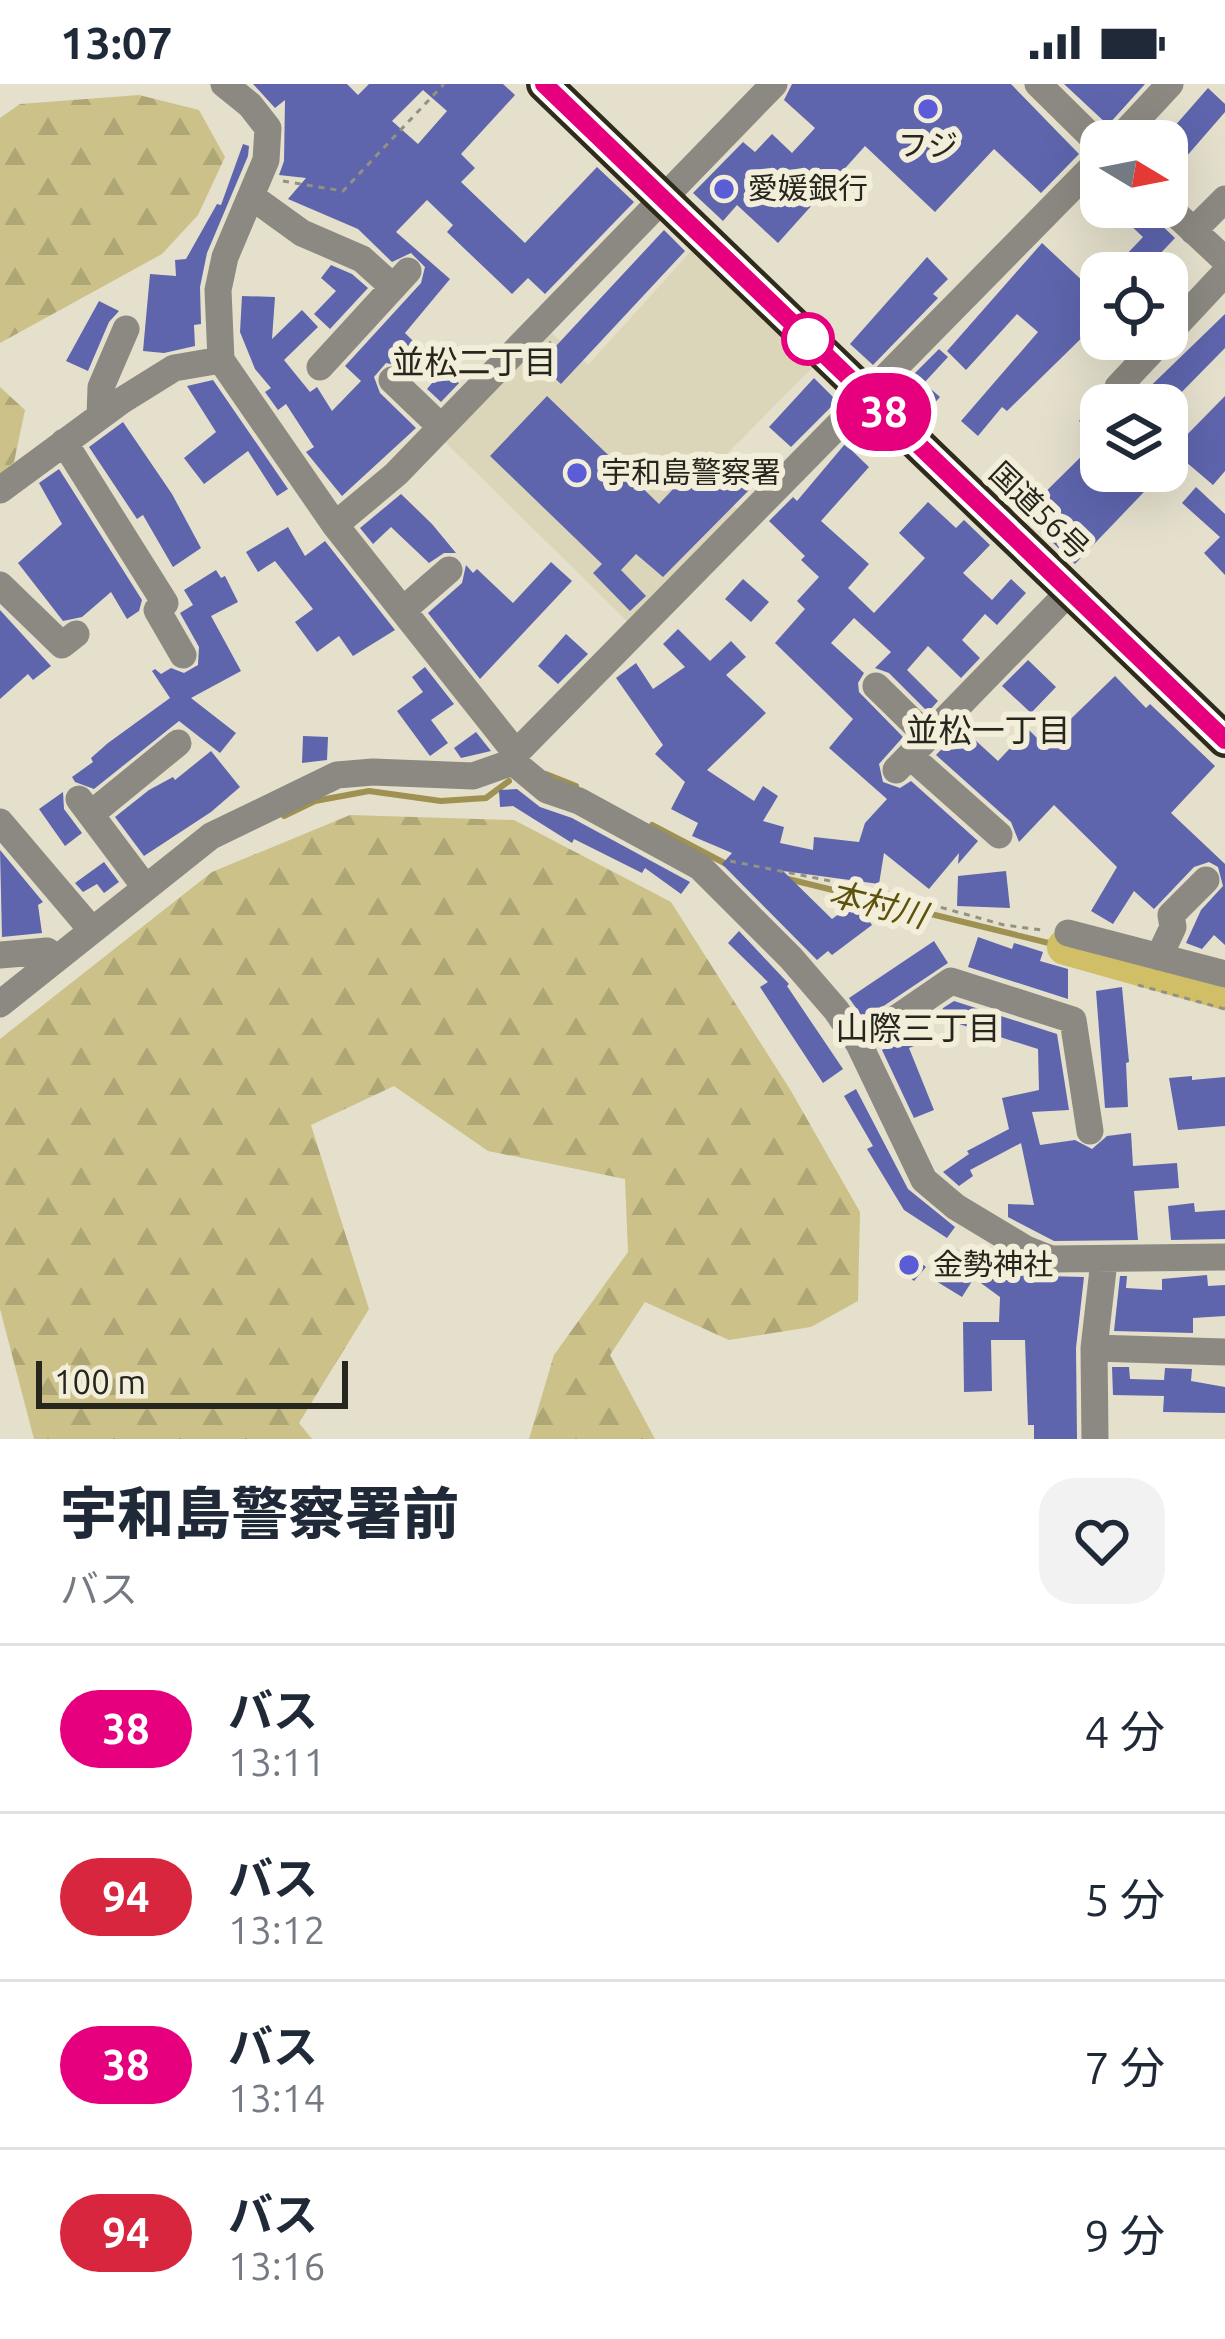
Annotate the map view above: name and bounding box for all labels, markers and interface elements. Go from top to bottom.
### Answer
text: 13:07 [60,17,173,68]
marker: フジ [915,96,941,122]
north arrow [1080,120,1188,228]
map controls [1080,120,1188,492]
place label: フジ [898,128,958,162]
place label: 愛媛銀行 [748,171,868,205]
marker: 愛媛銀行 [711,176,737,202]
button: locate [1080,252,1188,360]
unlabelled marker [783,314,833,364]
district label: 並松二丁目 [392,343,557,380]
line badge: 38 [830,373,938,451]
button: layers [1080,384,1188,492]
text: 38 [860,388,908,435]
place label: 宇和島警察署 [601,455,781,489]
street label: 国道56号 [983,455,1096,566]
marker: 宇和島警察署 [564,460,590,486]
district label: 並松一丁目 [906,711,1071,748]
water label: 本村川 [826,874,934,934]
district label: 山際三丁目 [836,1009,1001,1046]
place label: 金勢神社 [933,1247,1053,1281]
marker: 金勢神社 [896,1252,922,1278]
scale bar [36,1355,348,1408]
text: 100 m [54,1363,146,1400]
button: heart [1039,1478,1165,1604]
text: 宇和島警察署前 [60,1481,459,1545]
text: バス [60,1567,138,1610]
text: バス [228,1685,318,1736]
text: 38 [102,1705,150,1752]
text: 4 分 [1084,1706,1165,1757]
text: 13:11 [228,1740,326,1783]
text: バス [228,1853,318,1904]
text: 94 [102,1873,150,1920]
text: 5 分 [1084,1874,1165,1925]
text: 13:12 [228,1908,326,1951]
text: バス [228,2021,318,2072]
text: 38 [102,2041,150,2088]
text: 7 分 [1084,2042,1165,2093]
text: 13:14 [228,2076,326,2119]
text: バス [228,2189,318,2240]
text: 94 [102,2209,150,2256]
text: 9 分 [1084,2210,1165,2261]
text: 13:16 [228,2244,326,2287]

